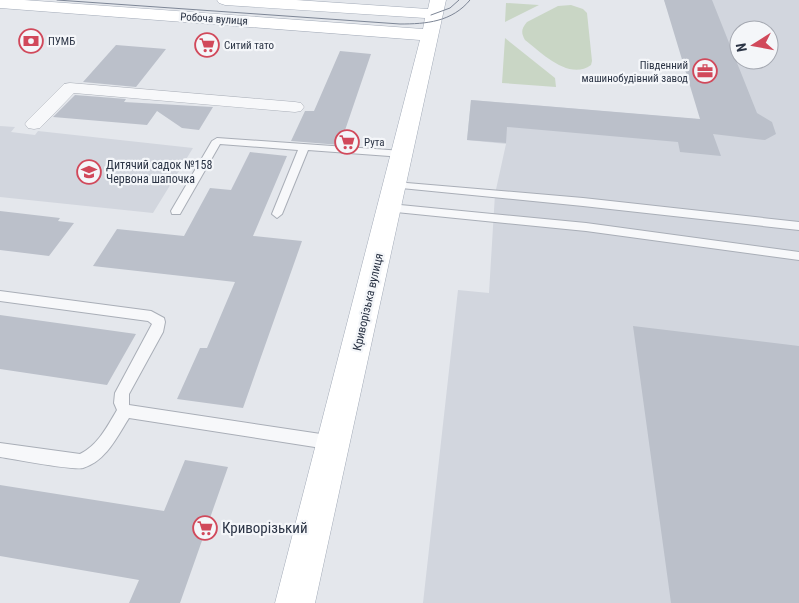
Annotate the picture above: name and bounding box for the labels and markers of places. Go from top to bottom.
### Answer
bank icon: ПУМБ [18,28,44,54]
supermarket icon: Ситий тато [194,32,220,58]
place label: ПУМБ [48,35,75,48]
place label: Ситий тато [224,39,274,52]
office icon: Південний машинобудівний завод [692,58,718,84]
place label: Південний машинобудівний завод [582,59,688,85]
supermarket icon: Рута [334,129,360,155]
place label: Рута [364,136,385,149]
place label: Дитячий садок №158 Червона шапочка [106,158,212,186]
school or university icon: Дитячий садок №158 Червона шапочка [76,159,102,185]
supermarket icon: Криворізький [192,515,218,541]
place label: Криворізький [222,519,308,537]

